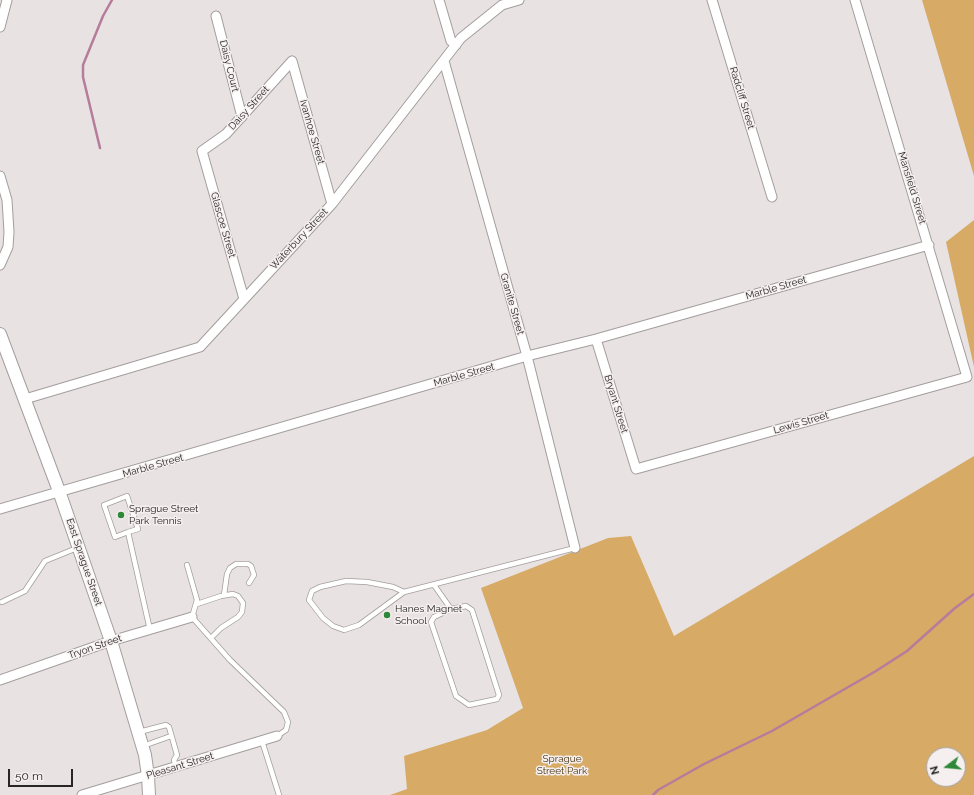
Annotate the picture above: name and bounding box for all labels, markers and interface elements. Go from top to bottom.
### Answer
street label: Daisy Court [217,39,241,93]
street label: Radcliff Street [727,65,757,131]
street label: Daisy Street [226,83,272,133]
street label: Ivanhoe Street [297,98,327,166]
street label: Mansfield Street [895,150,929,226]
street label: Glascoe Street [208,191,238,259]
street label: Waterbury Street [268,206,330,272]
street label: Granite Street [497,272,527,336]
street label: Marble Street [744,274,808,302]
street label: Marble Street [432,361,496,389]
street label: Bryant Street [601,373,631,435]
street label: Lewis Street [772,409,830,437]
street label: Marble Street [121,452,185,480]
place label: Sprague Street Park Tennis [129,503,198,526]
marker: Sprague Street Park Tennis [116,510,126,520]
street label: East Sprague Street [63,517,105,607]
place label: Hanes Magnet School [395,603,462,626]
marker: Hanes Magnet School [382,610,392,620]
street label: Tryon Street [67,632,123,662]
north arrow [926,747,966,787]
street label: Pleasant Street [145,750,215,782]
park label: Sprague Street Park [537,753,587,776]
scale bar [10,761,75,787]
text: N [928,764,942,776]
text: 50 m [15,769,43,783]

